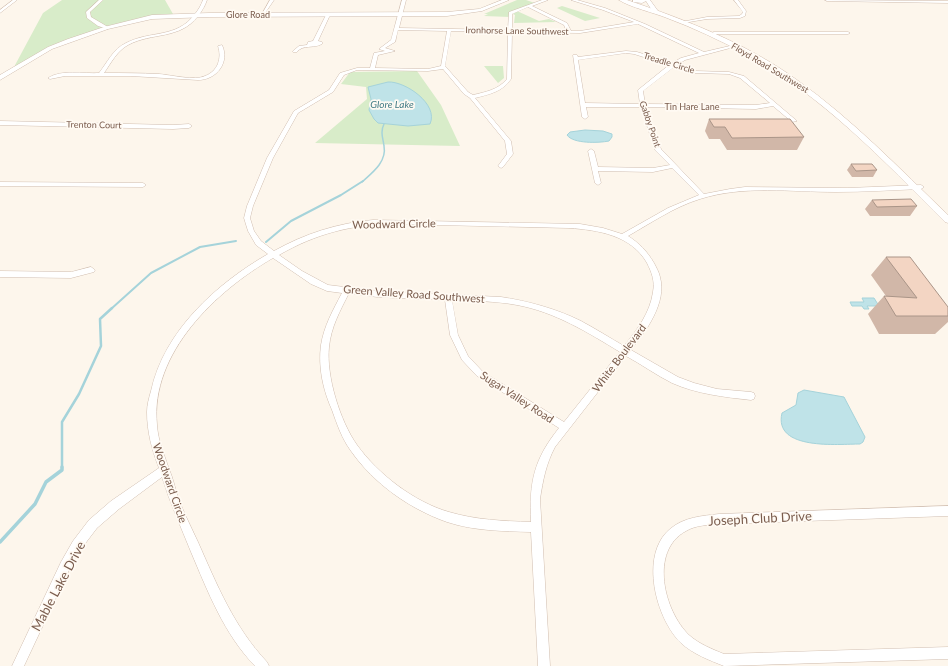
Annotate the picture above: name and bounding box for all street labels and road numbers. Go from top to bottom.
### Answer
street label: Glore Road [226,9,270,20]
street label: Ironhorse Lane Southwest [465,24,569,37]
street label: Floyd Road Southwest [730,40,812,95]
street label: Treadle Circle [642,49,696,76]
street label: Gabby Point [637,99,664,149]
street label: Tin Hare Lane [665,101,720,112]
street label: Trenton Court [66,119,123,130]
street label: Woodward Circle [352,216,436,231]
street label: Green Valley Road Southwest [343,282,485,305]
street label: White Boulevard [589,321,648,394]
street label: Sugar Valley Road [478,368,556,425]
street label: Woodward Circle [151,441,190,525]
street label: Joseph Club Drive [708,507,812,529]
street label: Mable Lake Drive [28,538,88,634]

